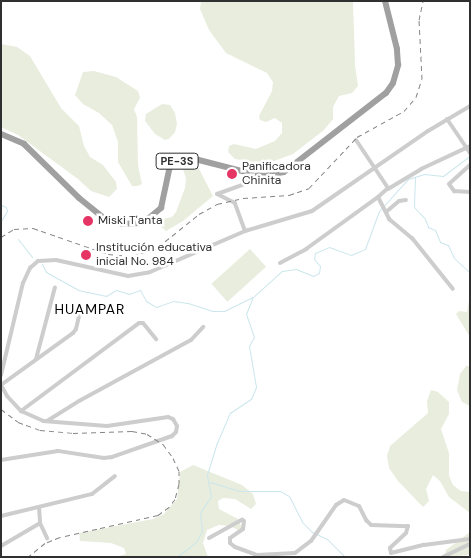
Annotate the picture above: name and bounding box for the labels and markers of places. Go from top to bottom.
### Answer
place label: Panificadora Chinita [242,160,311,188]
marker: Panificadora Chinita [226,168,238,180]
place label: Miski T'anta [98,214,162,228]
marker: Miski T'anta [82,215,94,227]
place label: Institución educativa inicial No. 984 [96,241,212,269]
marker: Institución educativa inicial No. 984 [80,249,92,261]

